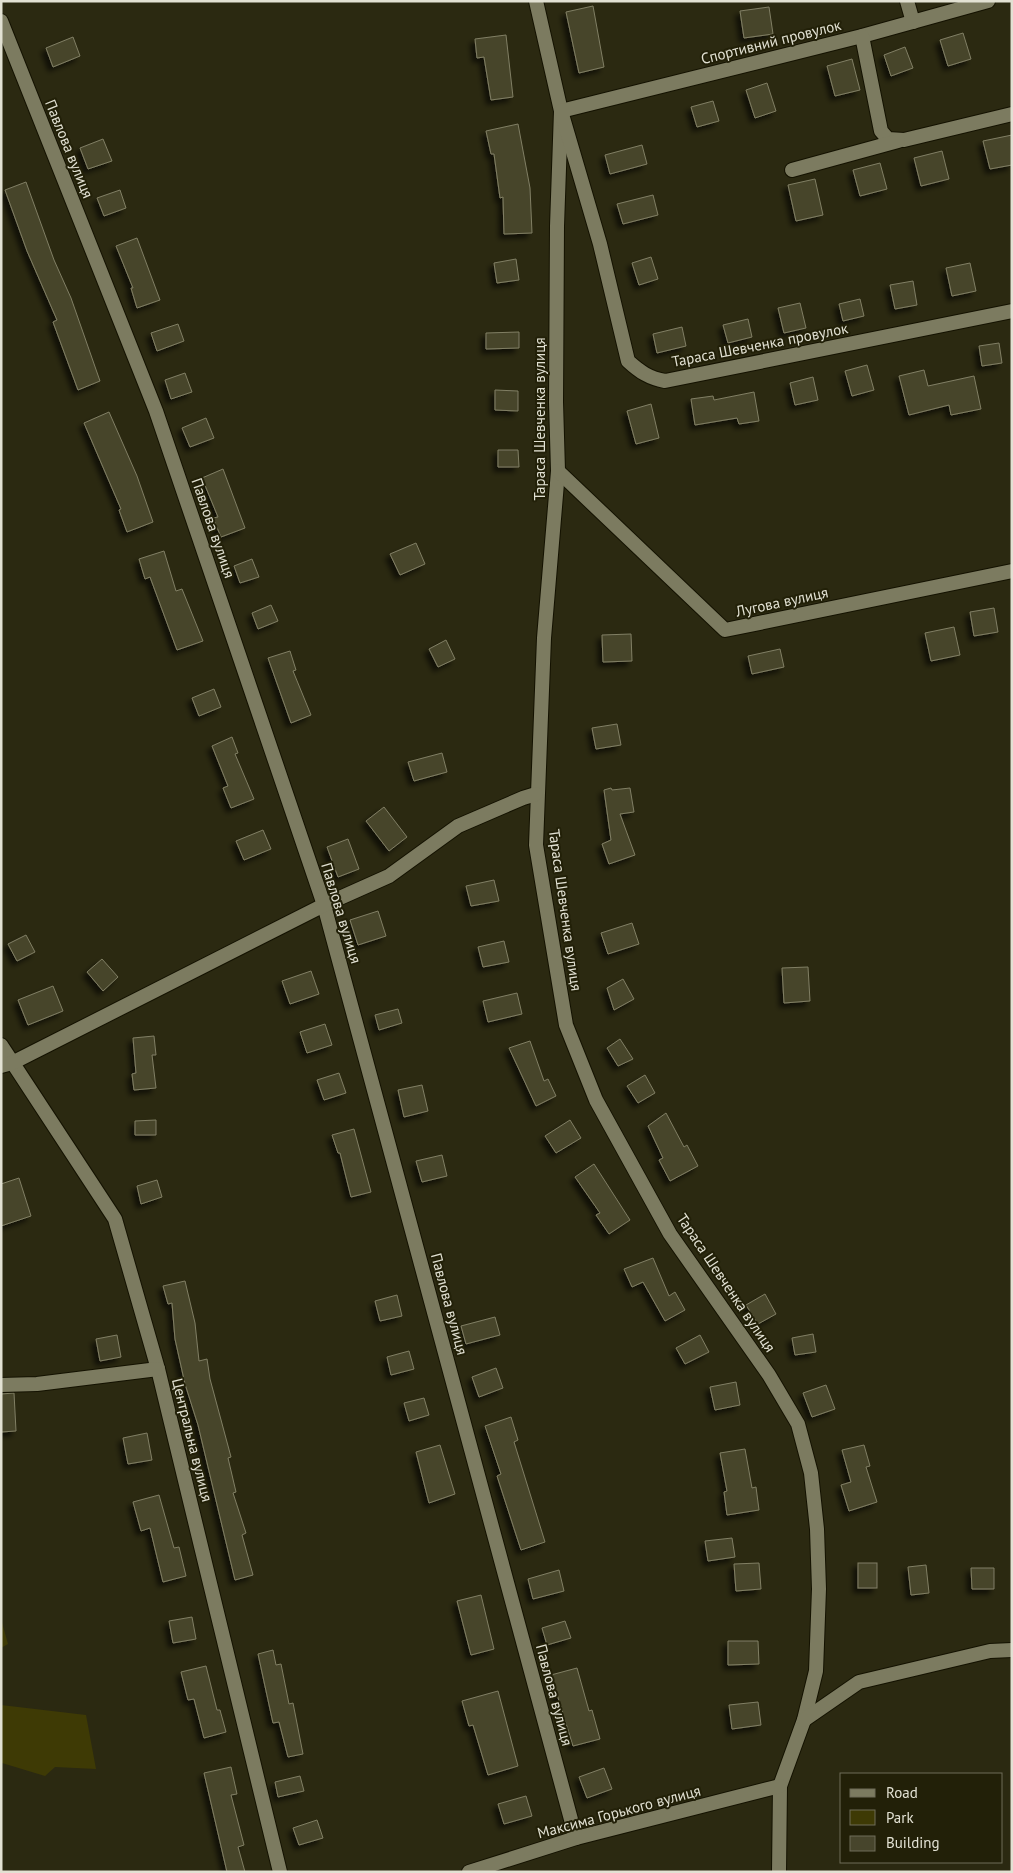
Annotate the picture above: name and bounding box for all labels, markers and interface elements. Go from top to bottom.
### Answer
street label: Спортивний провулок [699,15,844,68]
street label: Павлова вулиця [41,97,98,201]
street label: Тараса Шевченка провулок [670,318,850,371]
street label: Тараса Шевченка вулиця [530,337,549,501]
street label: Павлова вулиця [187,475,239,580]
street label: Лугова вулиця [733,582,830,621]
street label: Тараса Шевченка вулиця [545,828,586,992]
street label: Павлова вулиця [317,860,366,966]
street label: Тараса Шевченка вулиця [673,1210,780,1356]
street label: Павлова вулиця [427,1251,472,1357]
street label: Центральна вулиця [168,1376,217,1504]
street label: Павлова вулиця [532,1642,577,1748]
legend [840,1773,1003,1863]
street label: Максима Горького вулиця [535,1781,703,1842]
text: Road [886,1783,918,1802]
text: Park [886,1808,914,1827]
text: Building [886,1833,940,1852]

